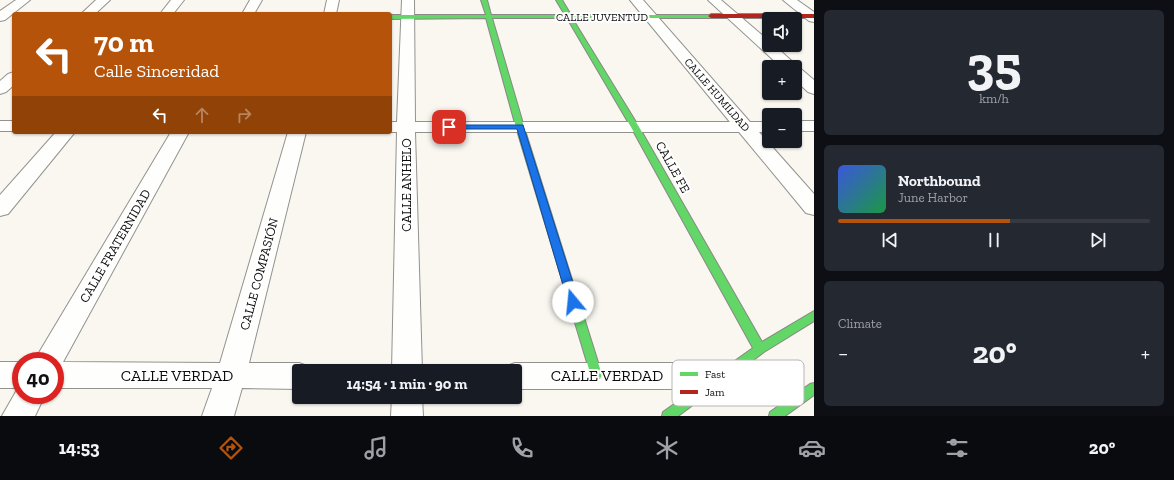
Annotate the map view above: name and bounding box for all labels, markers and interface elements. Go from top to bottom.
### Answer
street label: CALLE JUVENTUD [556,11,648,24]
map controls [762,12,802,148]
button: sound [762,12,802,52]
text: 70 m [94,26,154,59]
icon: left [28,28,80,80]
text: 35 [967,34,1021,96]
street label: CALLE HUMILDAD [682,56,753,135]
text: Calle Sinceridad [94,60,219,82]
button: + [762,60,802,100]
text: km/h [979,91,1009,106]
icon: left [149,104,171,126]
icon: ahead [191,104,213,126]
icon: right [233,104,255,126]
button: − [762,108,802,148]
pin [432,110,466,144]
icon: arrive [438,116,460,138]
street label: CALLE ANHELO [399,138,414,232]
street label: CALLE FE [653,139,693,196]
text: Northbound [898,172,981,190]
street label: CALLE FRATERNIDAD [76,187,154,305]
text: June Harbor [898,190,968,205]
street label: CALLE COMPASIÓN [237,216,281,332]
icon: previous [879,229,901,251]
icon: pause [983,229,1005,251]
icon: next [1087,229,1109,251]
position arrow [552,281,594,323]
text: Climate [838,316,882,331]
text: 20° [972,335,1017,371]
text: − [838,340,848,367]
text: + [1141,340,1150,367]
speed limit sign: 40 [12,352,64,404]
legend [672,360,804,406]
street label: CALLE VERDAD [121,366,233,385]
street label: CALLE VERDAD [551,366,663,385]
text: Fast [705,368,726,381]
text: 14:54 · 1 min · 90 m [347,375,467,393]
text: Jam [705,386,725,399]
icon: directions [217,434,245,462]
icon: music [362,434,390,462]
icon: phone [508,434,536,462]
icon: climate [653,434,681,462]
icon: car [798,434,826,462]
icon: filters [943,434,971,462]
text: 14:53 [59,437,100,459]
text: 20° [1089,437,1115,459]

